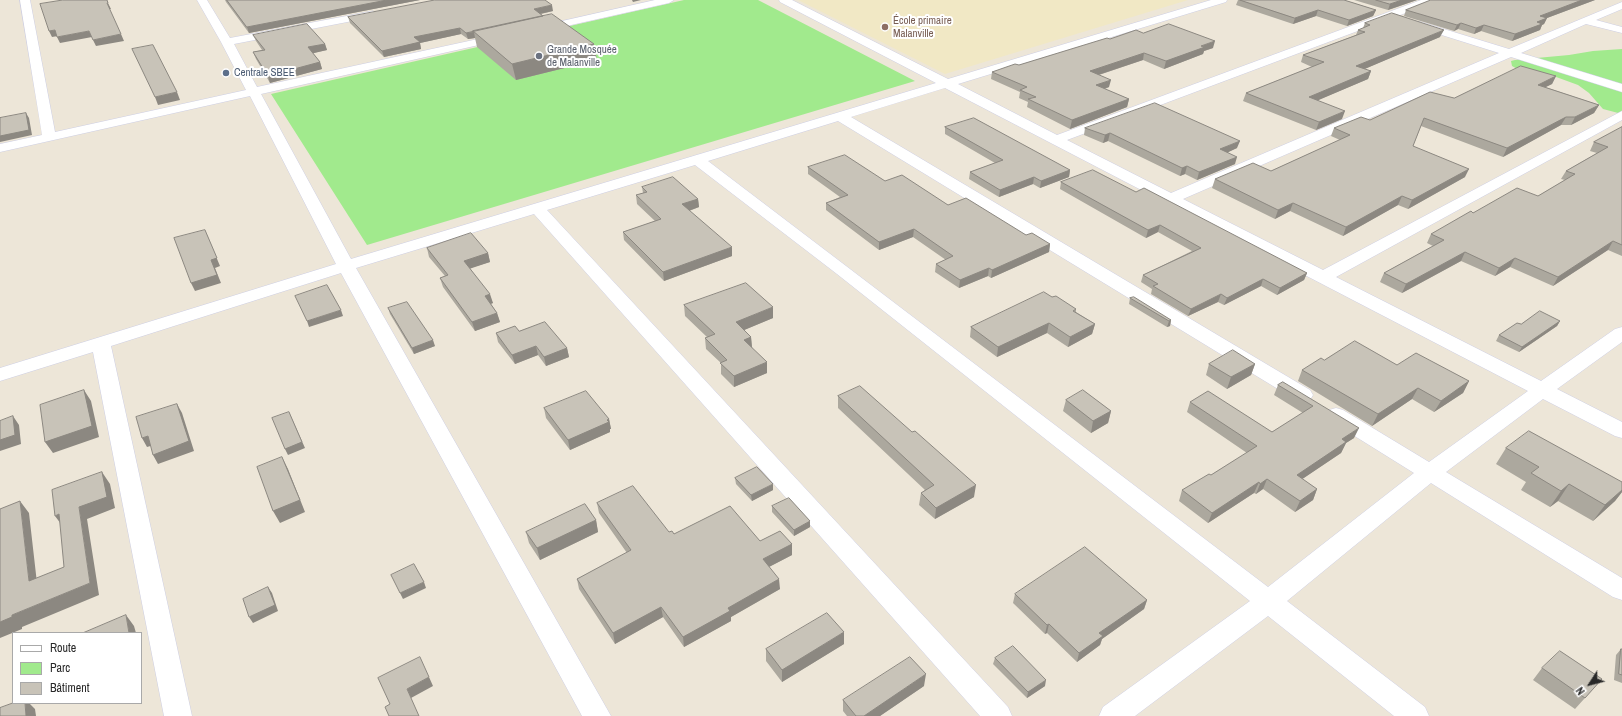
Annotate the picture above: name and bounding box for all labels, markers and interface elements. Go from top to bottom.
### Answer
place label: École primaire Malanville [893,14,952,40]
marker: École primaire Malanville [880,22,890,32]
place label: Grande Mosquée de Malanville [547,43,617,69]
marker: Grande Mosquée de Malanville [534,51,544,61]
place label: Centrale SBEE [234,66,295,80]
marker: Centrale SBEE [221,68,231,78]
legend [12,632,142,704]
text: Route [50,640,76,656]
text: Parc [50,660,70,676]
north arrow [1570,664,1610,704]
text: Bâtiment [50,680,89,696]
text: N [1573,684,1588,698]

